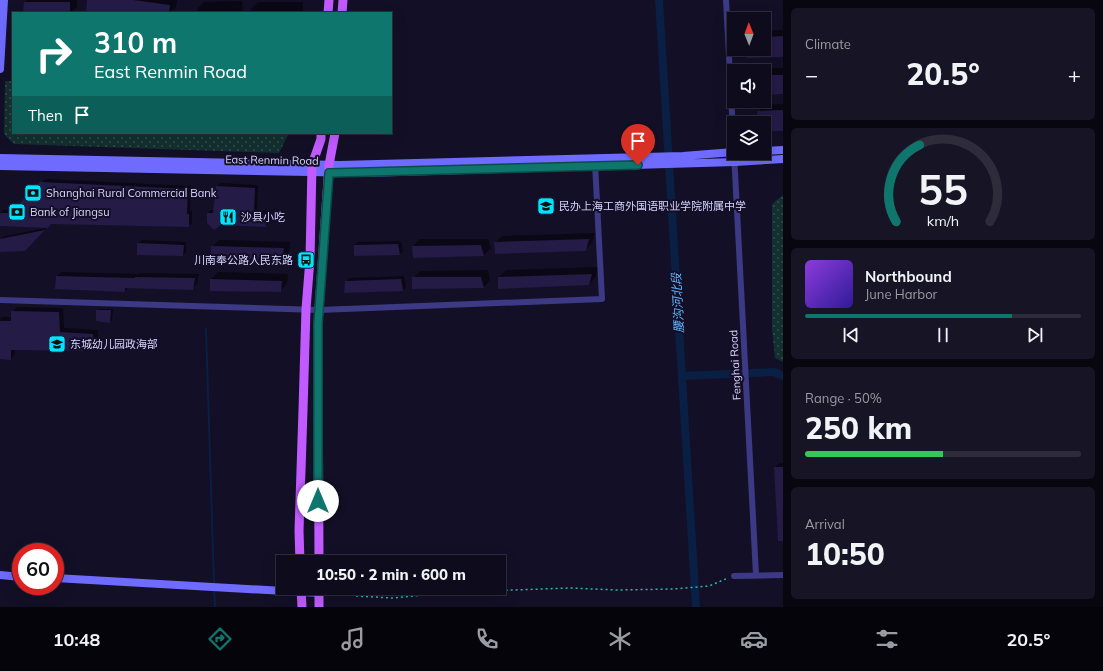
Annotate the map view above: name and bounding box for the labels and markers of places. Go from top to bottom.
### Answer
pin [621,124,655,165]
bank icon: Shanghai Rural Commercial Bank [23,183,43,203]
place label: Shanghai Rural Commercial Bank [46,186,217,200]
school or university icon: 民办上海工商外国语职业学院附属中学 [536,196,556,216]
place label: 民办上海工商外国语职业学院附属中学 [559,199,746,213]
bank icon: Bank of Jiangsu [7,202,27,222]
place label: Bank of Jiangsu [30,205,110,219]
restaurant icon: 沙县小吃 [218,207,238,227]
place label: 沙县小吃 [241,210,285,224]
bus stop icon: 川南奉公路人民东路 [296,250,316,270]
place label: 川南奉公路人民东路 [194,253,293,267]
school or university icon: 东城幼儿园政海部 [47,334,67,354]
place label: 东城幼儿园政海部 [70,337,158,351]

